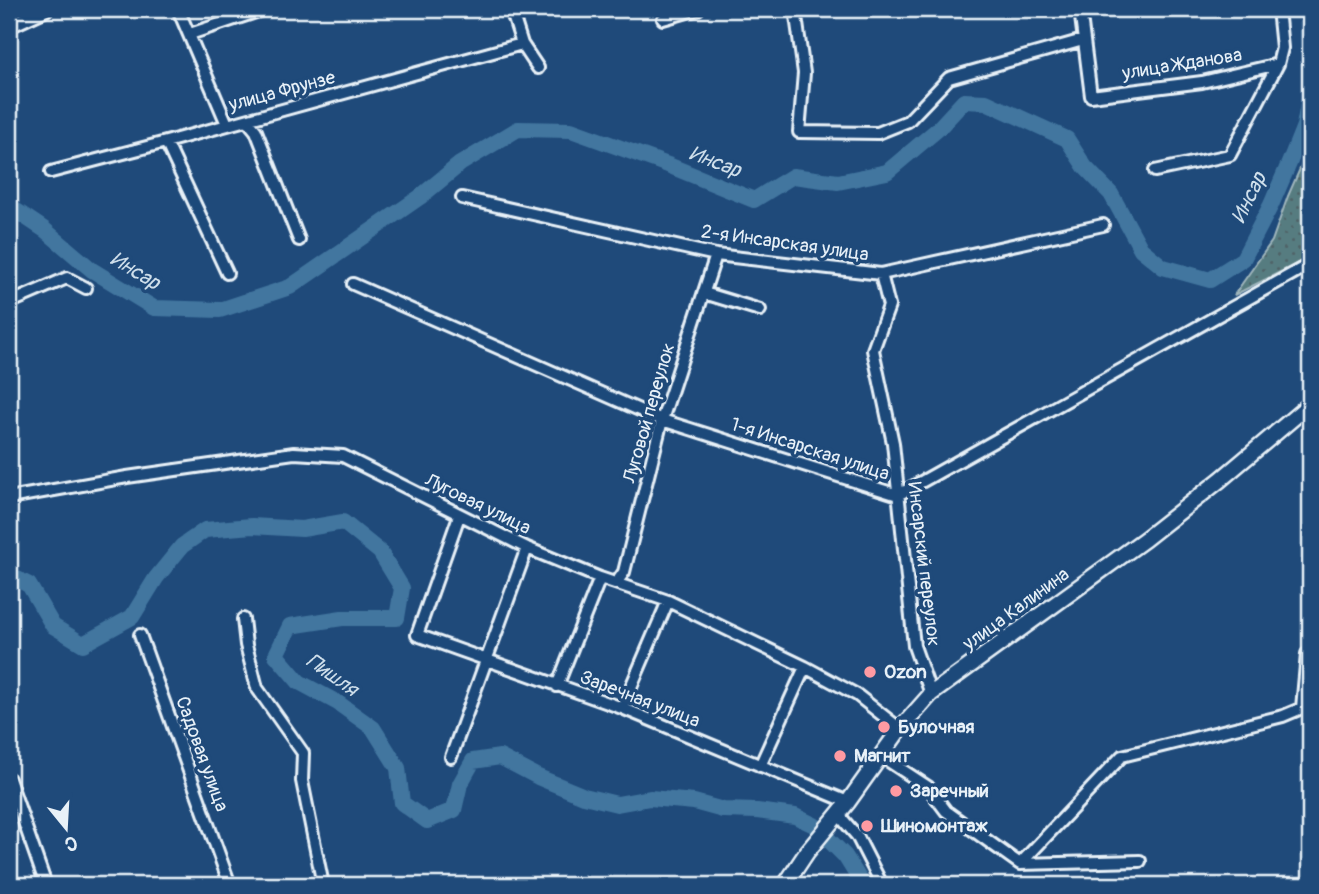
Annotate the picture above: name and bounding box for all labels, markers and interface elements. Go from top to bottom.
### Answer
street label: улица Жданова [1119,43,1244,85]
street label: улица Фрунзе [225,65,338,117]
water label: Инсар [685,140,746,185]
water label: Инсар [1225,167,1273,228]
street label: 2-я Инсарская улица [700,219,870,267]
water label: Инсар [105,246,166,297]
street label: Луговой переулок [617,340,680,487]
street label: 1-я Инсарская улица [728,412,893,486]
street label: Луговая улица [420,468,535,540]
street label: Инсарский переулок [902,481,946,648]
street label: улица Калинина [957,562,1074,656]
water label: Пишля [301,647,365,704]
place label: Ozon [884,660,927,684]
marker: Ozon [862,664,878,680]
street label: Заречная улица [576,665,704,733]
street label: Садовая улица [170,693,234,815]
place label: Булочная [898,715,975,739]
marker: Булочная [876,719,892,735]
place label: Магнит [854,744,911,768]
marker: Магнит [832,748,848,764]
place label: Заречный [910,779,989,803]
marker: Заречный [888,783,904,799]
north arrow [32,792,102,862]
place label: Шиномонтаж [880,814,988,838]
marker: Шиномонтаж [859,818,875,834]
text: С [61,830,80,857]

